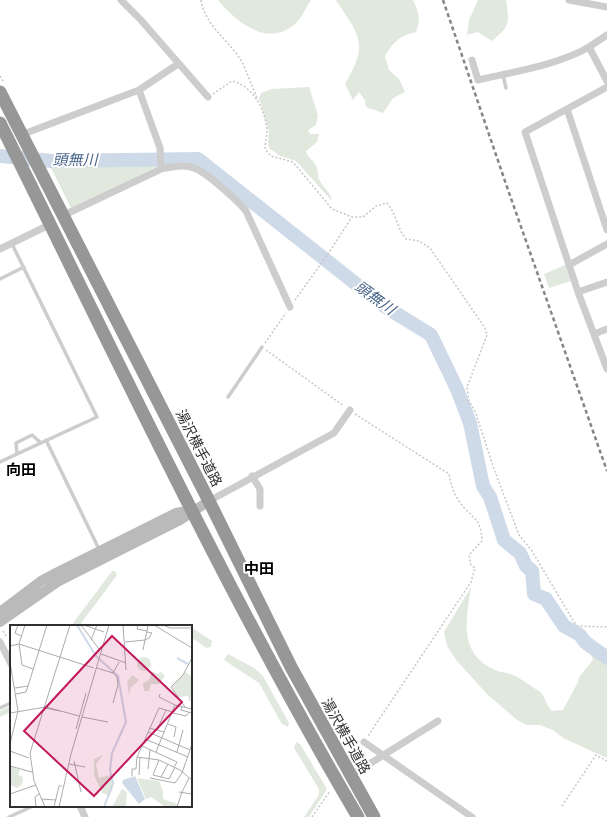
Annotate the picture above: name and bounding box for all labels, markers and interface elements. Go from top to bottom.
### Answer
water label: 頭無川 [52,149,99,169]
water label: 頭無川 [352,276,401,320]
street label: 湯沢横手道路 [172,406,227,490]
district label: 向田 [6,459,36,479]
district label: 中田 [244,558,274,578]
inset map [10,625,192,807]
street label: 湯沢横手道路 [318,694,375,777]

